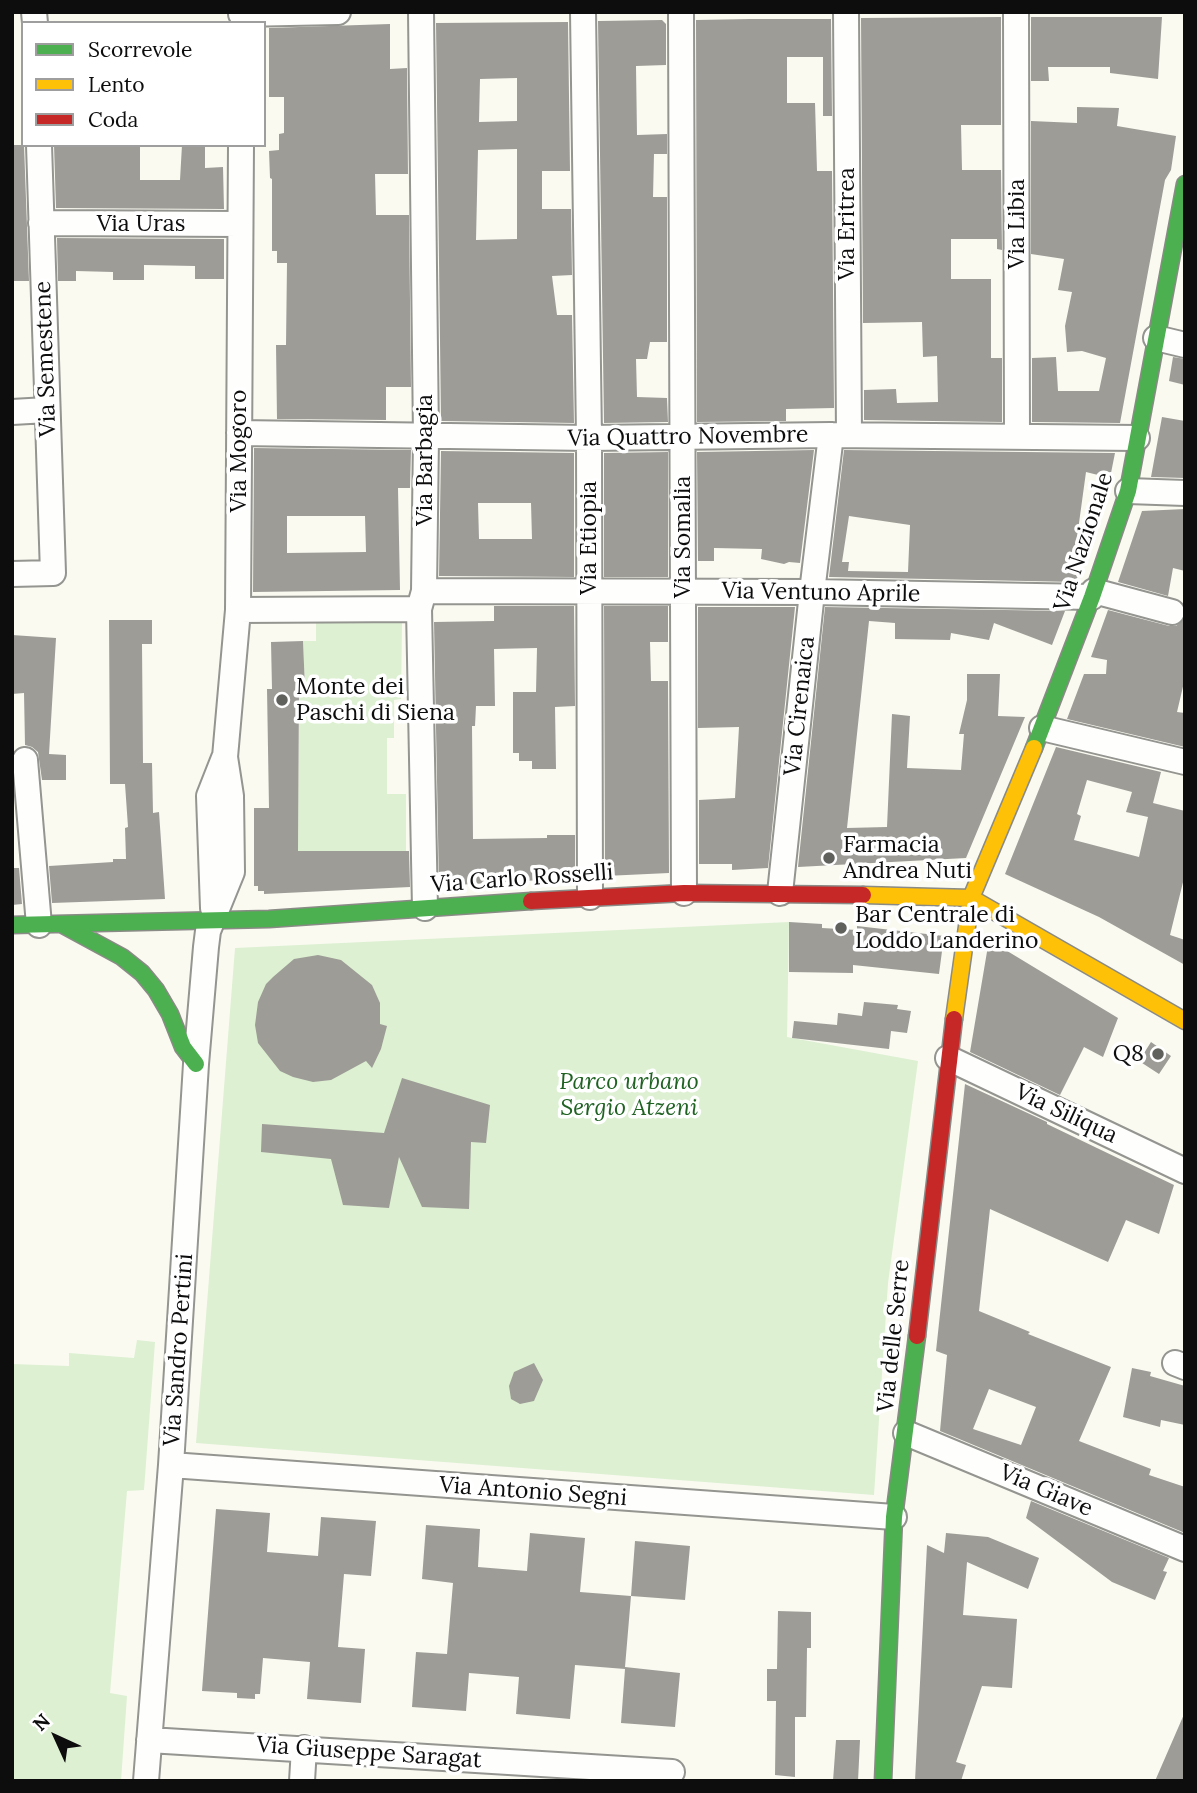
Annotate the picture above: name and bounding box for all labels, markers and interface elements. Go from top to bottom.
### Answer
legend [21,21,266,147]
text: Scorrevole [88,36,192,63]
text: Lento [88,71,145,98]
text: Coda [88,106,138,133]
street label: Via Eritrea [833,167,861,281]
street label: Via Libia [1003,179,1031,269]
street label: Via Uras [97,210,185,238]
street label: Via Semestene [29,281,63,437]
street label: Via Mogoro [225,390,253,512]
street label: Via Barbagia [411,394,439,526]
street label: Via Quattro Novembre [567,421,809,453]
street label: Via Nazionale [1049,469,1119,615]
street label: Via Somalia [669,476,697,598]
street label: Via Etiopia [575,481,603,595]
street label: Via Ventuno Aprile [721,577,921,609]
street label: Via Cirenaica [779,635,821,777]
place label: Monte dei Paschi di Siena [296,673,455,727]
marker: Monte dei Paschi di Siena [274,692,290,708]
place label: Farmacia Andrea Nuti [843,831,972,885]
marker: Farmacia Andrea Nuti [821,850,837,866]
street label: Via Carlo Rosselli [430,859,614,899]
place label: Bar Centrale di Loddo Landerino [855,901,1038,955]
marker: Bar Centrale di Loddo Landerino [833,920,849,936]
place label: Q8 [1113,1040,1144,1068]
marker: Q8 [1150,1046,1166,1062]
park label: Parco urbano Sergio Atzeni [559,1068,699,1122]
street label: Via Siliqua [1010,1078,1122,1150]
street label: Via Sandro Pertini [158,1253,200,1447]
street label: Via delle Serre [872,1258,916,1414]
street label: Via Giave [995,1459,1097,1523]
street label: Via Antonio Segni [438,1472,628,1512]
north arrow [21,1702,91,1772]
text: N [27,1708,55,1736]
street label: Via Giuseppe Saragat [255,1731,483,1775]

